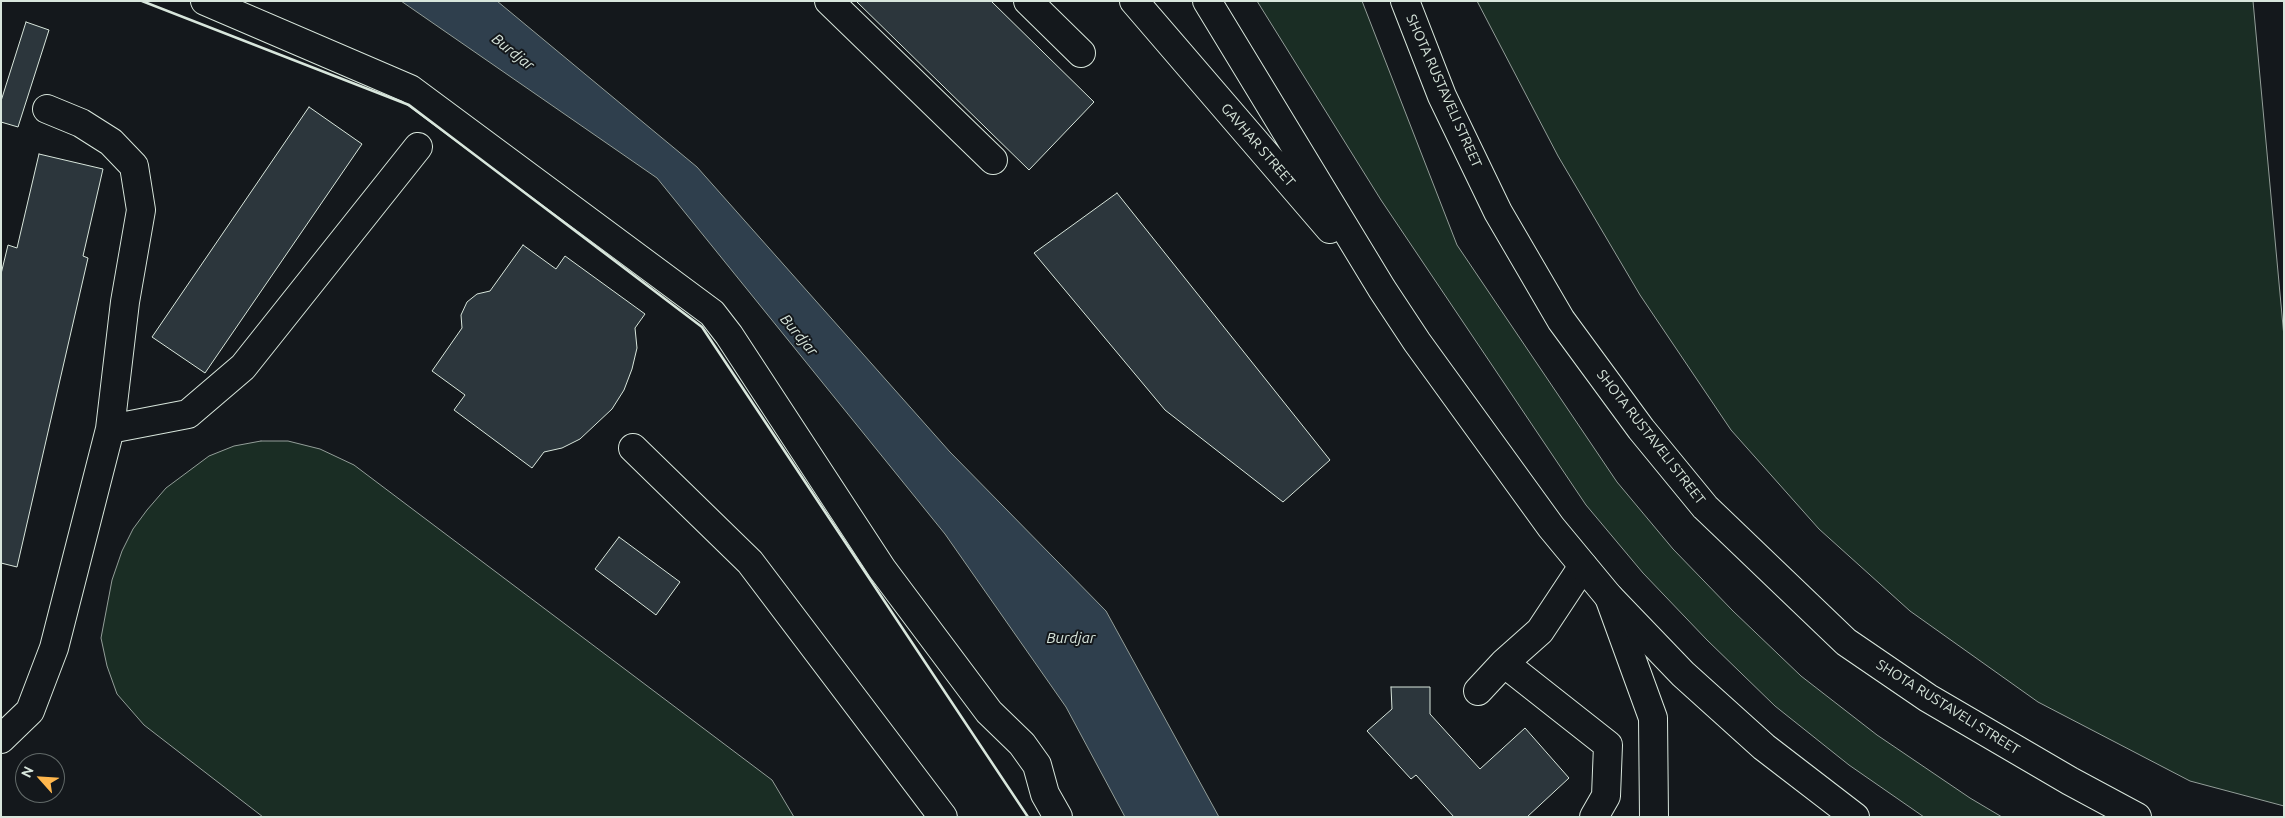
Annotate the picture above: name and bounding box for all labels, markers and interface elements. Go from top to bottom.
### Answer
street label: SHOTA RUSTAVELI STREET [1403,12,1485,170]
water label: Burdjar [488,30,538,74]
street label: GAVHAR STREET [1217,100,1299,190]
water label: Burdjar [776,310,822,360]
street label: SHOTA RUSTAVELI STREET [1593,366,1709,508]
water label: Burdjar [1047,629,1095,647]
street label: SHOTA RUSTAVELI STREET [1873,656,2023,758]
north arrow [15,753,65,803]
text: N [18,764,37,780]

